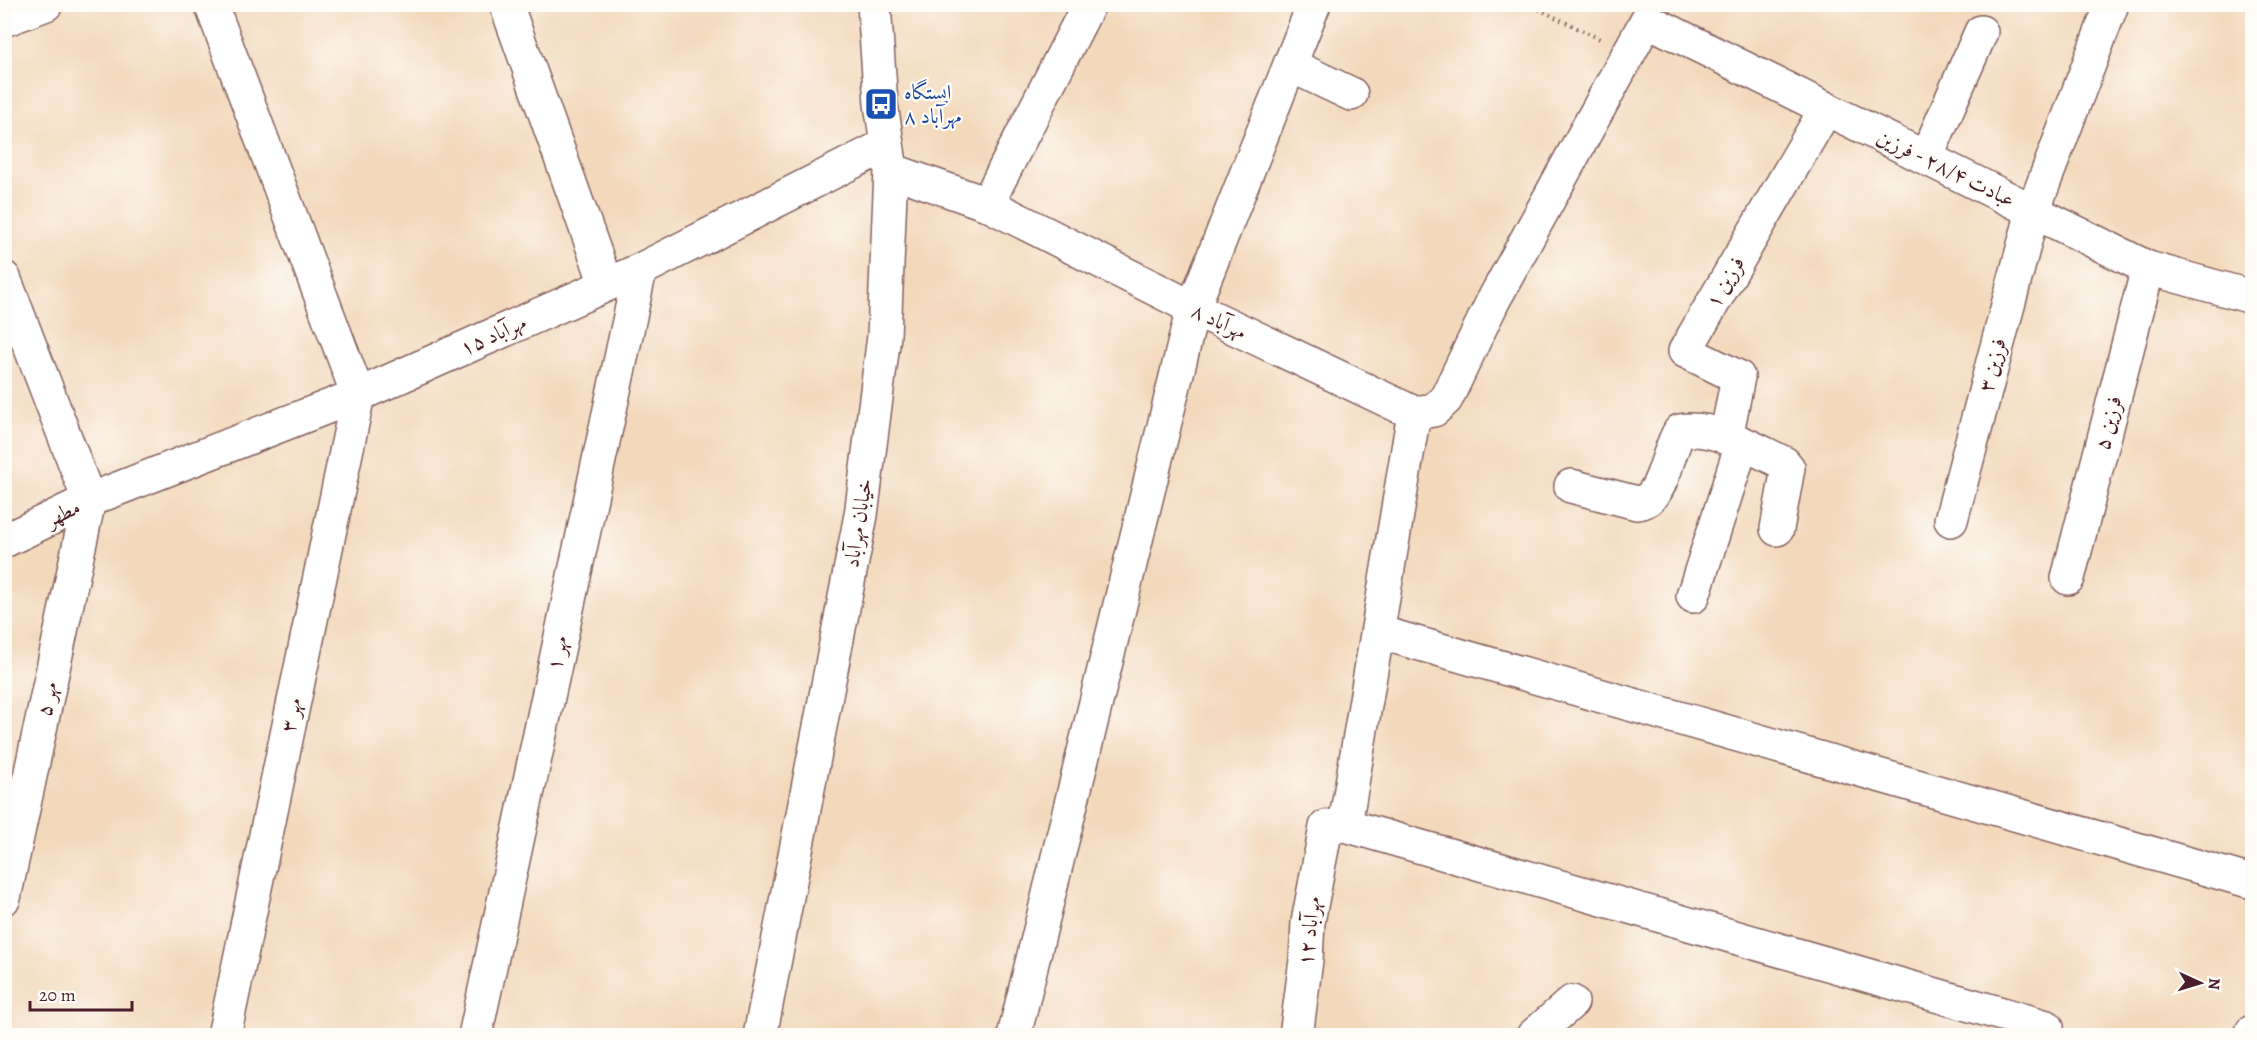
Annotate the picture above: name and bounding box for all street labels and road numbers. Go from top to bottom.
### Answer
street label: عبادت ۲۸/۴ - فرزین [1872,122,2020,214]
street label: فرزین ۱ [1699,251,1751,313]
street label: مهرآباد ۸ [1187,296,1251,346]
street label: مهرآباد ۱۵ [455,308,531,362]
street label: فرزین ۳ [1971,335,2013,395]
street label: فرزین ۵ [2088,393,2128,453]
street label: خیابان مهرآباد [837,476,879,570]
street label: مطهر [39,493,85,534]
street label: مهر ۱ [540,633,574,673]
street label: مهر ۵ [30,679,64,719]
street label: مهر ۳ [274,695,308,735]
street label: مهرآباد ۱۲ [1291,895,1327,967]

